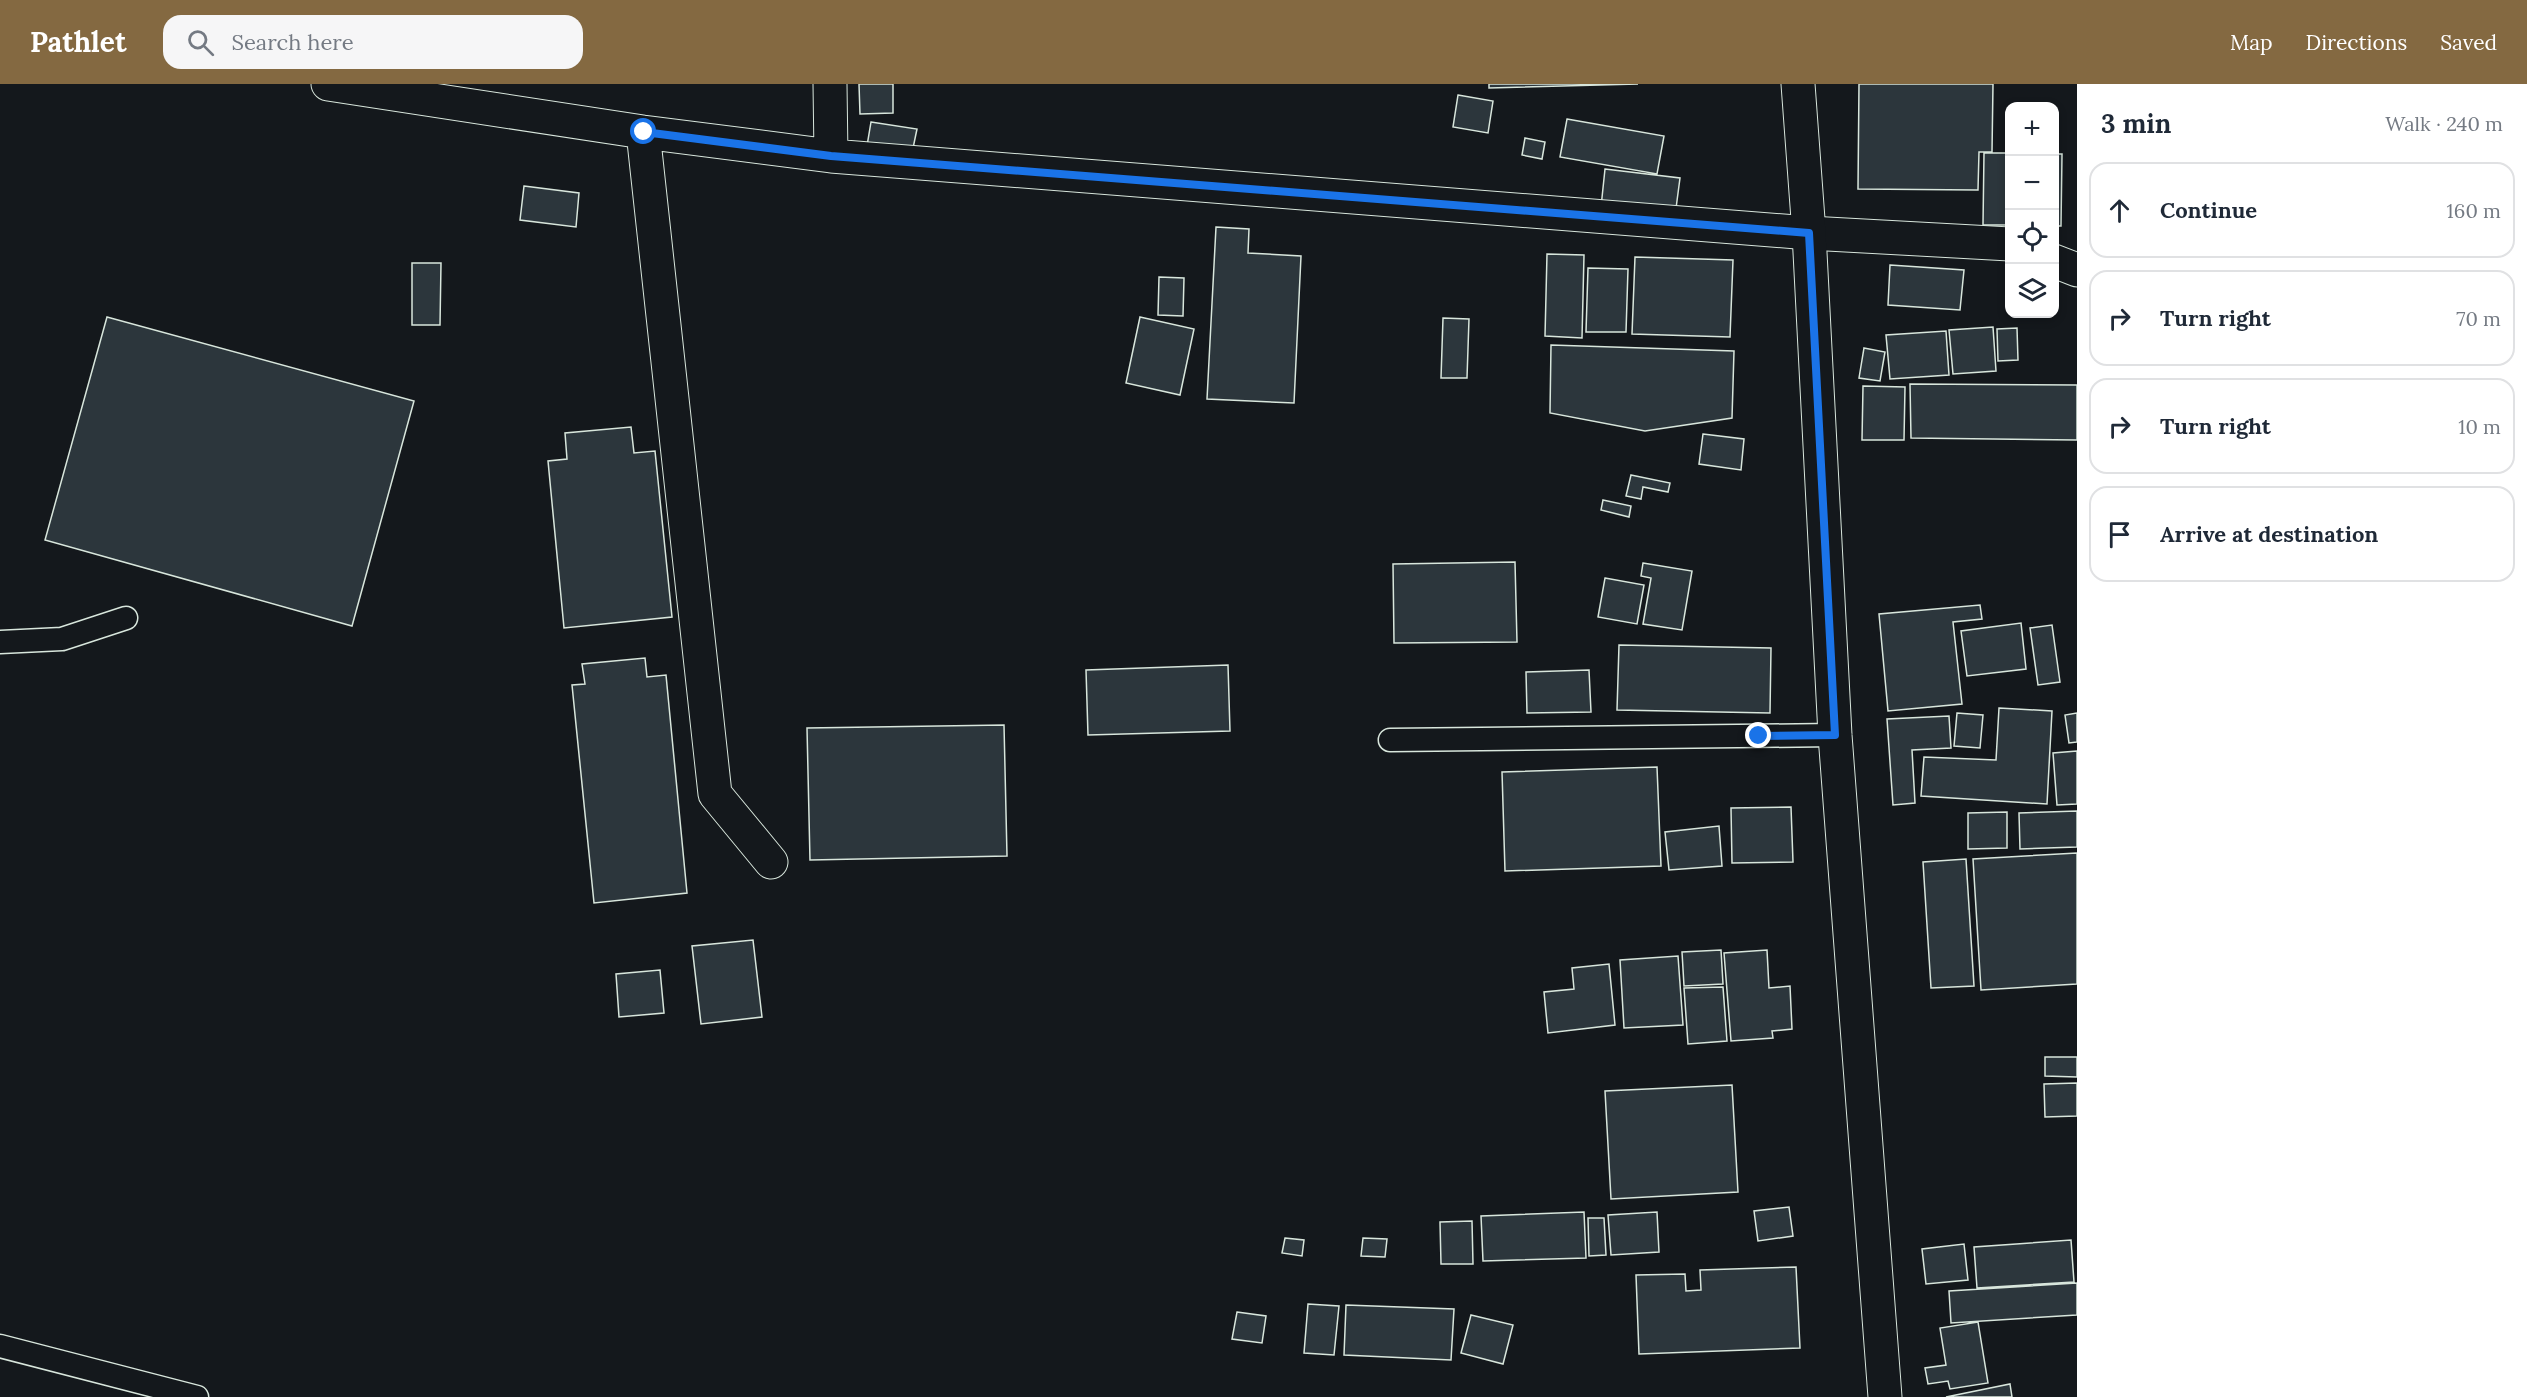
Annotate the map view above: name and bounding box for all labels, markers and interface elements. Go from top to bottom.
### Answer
search box [163,15,583,69]
text: Pathlet [30,24,127,60]
icon: search [184,26,217,59]
text: Search here [232,28,354,56]
text: Map [2230,29,2273,56]
text: Directions [2306,29,2407,56]
text: Saved [2440,29,2497,56]
map controls [2005,102,2059,318]
button: + [2005,102,2059,156]
text: 3 min [2101,107,2171,140]
text: Walk · 240 m [2385,111,2503,136]
route start [630,118,656,144]
button: − [2005,156,2059,210]
icon: ahead [2103,194,2136,227]
text: Continue [2160,196,2257,224]
text: 160 m [2447,198,2501,223]
button: locate [2005,210,2059,264]
button: layers [2005,264,2059,318]
icon: right [2103,302,2136,335]
text: Turn right [2160,304,2271,332]
text: 70 m [2456,306,2501,331]
icon: right [2103,410,2136,443]
text: Turn right [2160,412,2271,440]
text: 10 m [2458,414,2501,439]
icon: arrive [2103,518,2136,551]
text: Arrive at destination [2160,520,2378,548]
route end [1745,722,1771,748]

